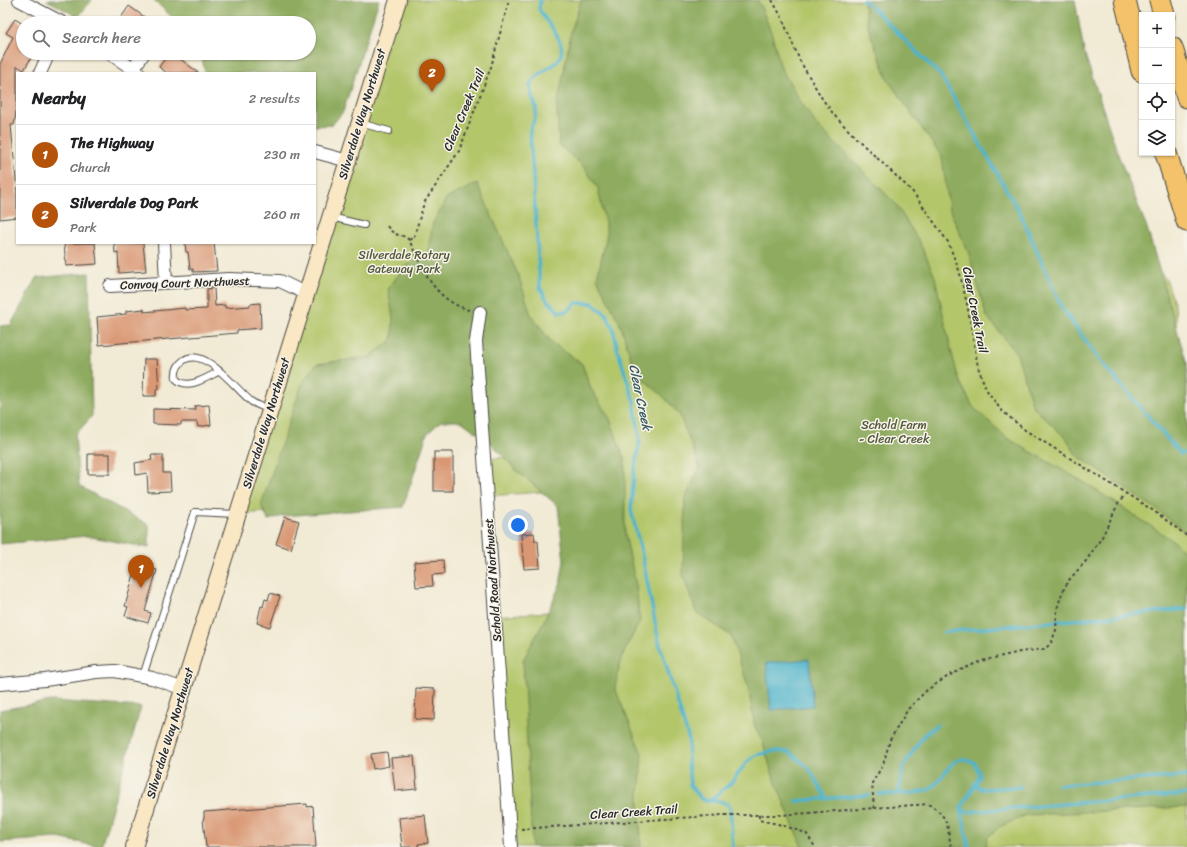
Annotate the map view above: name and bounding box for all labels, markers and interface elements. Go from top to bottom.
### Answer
map controls [1139,12,1175,156]
button: + [1139,12,1175,48]
search box [16,16,316,60]
text: Search here [62,25,141,51]
icon: search [30,27,52,49]
street label: Silverdale Way Northwest [332,45,393,182]
button: − [1139,48,1175,84]
pin: 2 [419,59,445,92]
street label: Clear Creek Trail [437,65,491,155]
text: Nearby [32,83,86,113]
button: locate [1139,84,1175,120]
text: 2 results [249,87,300,110]
button: layers [1139,120,1175,156]
text: The Highway [70,130,154,156]
text: 1 [42,143,48,166]
text: 230 m [264,143,300,166]
text: Church [70,156,111,179]
text: Silverdale Dog Park [70,190,199,216]
text: 2 [41,203,49,226]
text: 260 m [264,203,300,226]
text: Park [70,216,97,239]
park label: Silverdale Rotary Gateway Park [358,244,450,280]
street label: Clear Creek Trail [956,265,994,356]
street label: Convoy Court Northwest [120,270,250,296]
street label: Silverdale Way Northwest [236,354,297,491]
water label: Clear Creek [622,362,659,434]
park label: Schold Farm - Clear Creek [859,414,930,450]
your location [508,515,528,535]
street label: Schold Road Northwest [478,517,508,643]
pin: 1 [128,555,154,588]
street label: Silverdale Way Northwest [140,664,201,801]
street label: Clear Creek Trail [590,798,679,826]

